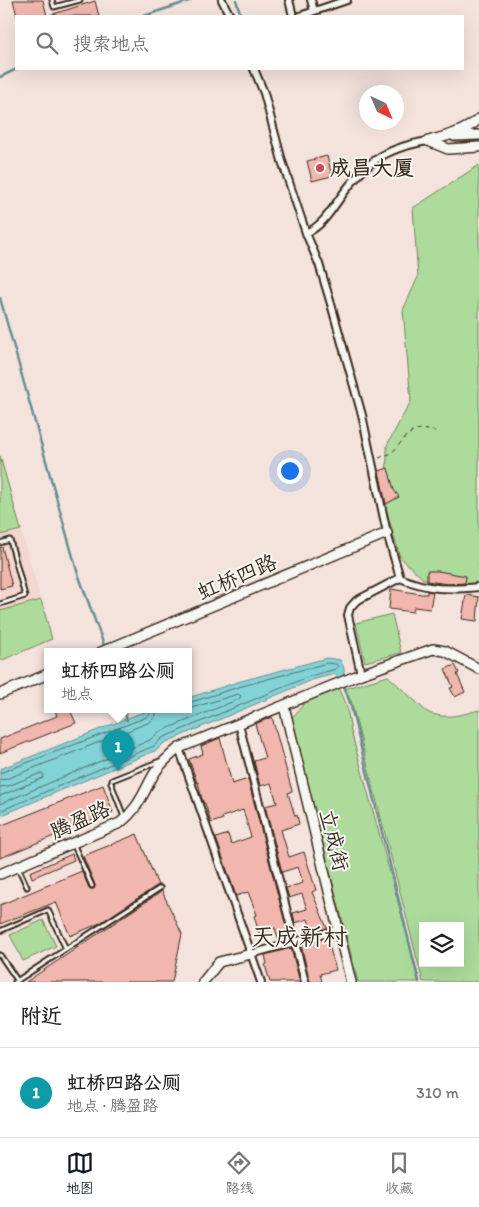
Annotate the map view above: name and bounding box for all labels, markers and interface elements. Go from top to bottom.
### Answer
search box [15,15,464,70]
icon: search [33,29,61,57]
text: 搜索地点 [73,32,149,55]
north arrow [359,85,404,130]
place label: 成昌大厦 [330,155,414,180]
marker: 成昌大厦 [314,162,326,174]
your location [277,458,303,484]
street label: 虹桥四路 [193,549,280,604]
popup [44,648,192,713]
text: 虹桥四路公厕 [61,659,175,682]
text: 地点 [61,684,93,703]
pin: 1 [102,730,134,771]
street label: 腾盈路 [46,795,114,844]
street label: 立成街 [315,806,354,873]
district label: 天成新村 [251,922,347,951]
map controls [419,922,464,967]
button: layers [419,922,464,967]
text: 附近 [20,1003,62,1028]
text: 虹桥四路公厕 [67,1071,181,1094]
text: 1 [32,1083,40,1102]
text: 310 m [416,1083,459,1102]
text: 地点 · 腾盈路 [67,1096,158,1115]
tab: 地图 [66,1149,94,1197]
tab: 路线 [225,1149,253,1197]
tab: 收藏 [385,1149,413,1197]

